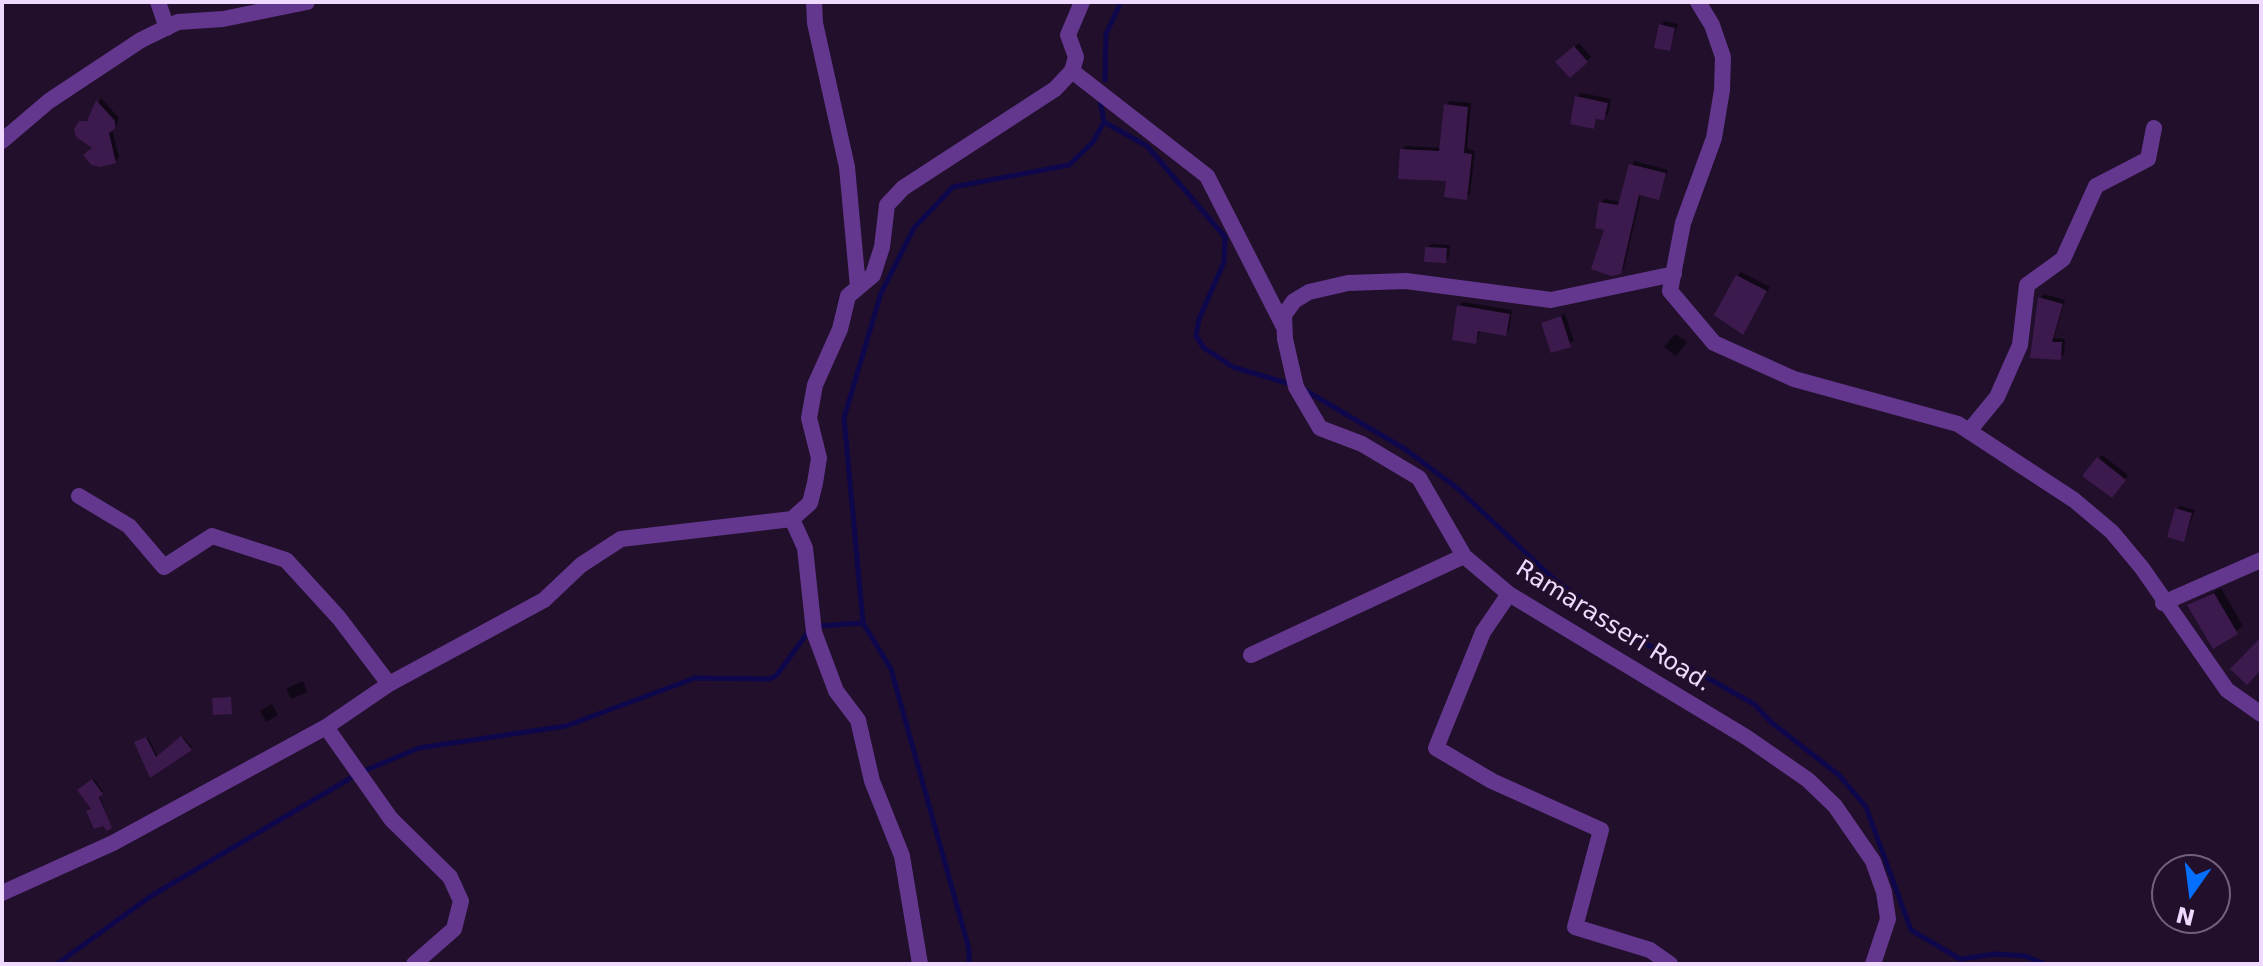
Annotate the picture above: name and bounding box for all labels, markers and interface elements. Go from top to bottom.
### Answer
street label: Ramarasseri Road. [1510,555,1716,699]
north arrow [2151,854,2231,934]
text: N [2174,901,2198,930]

